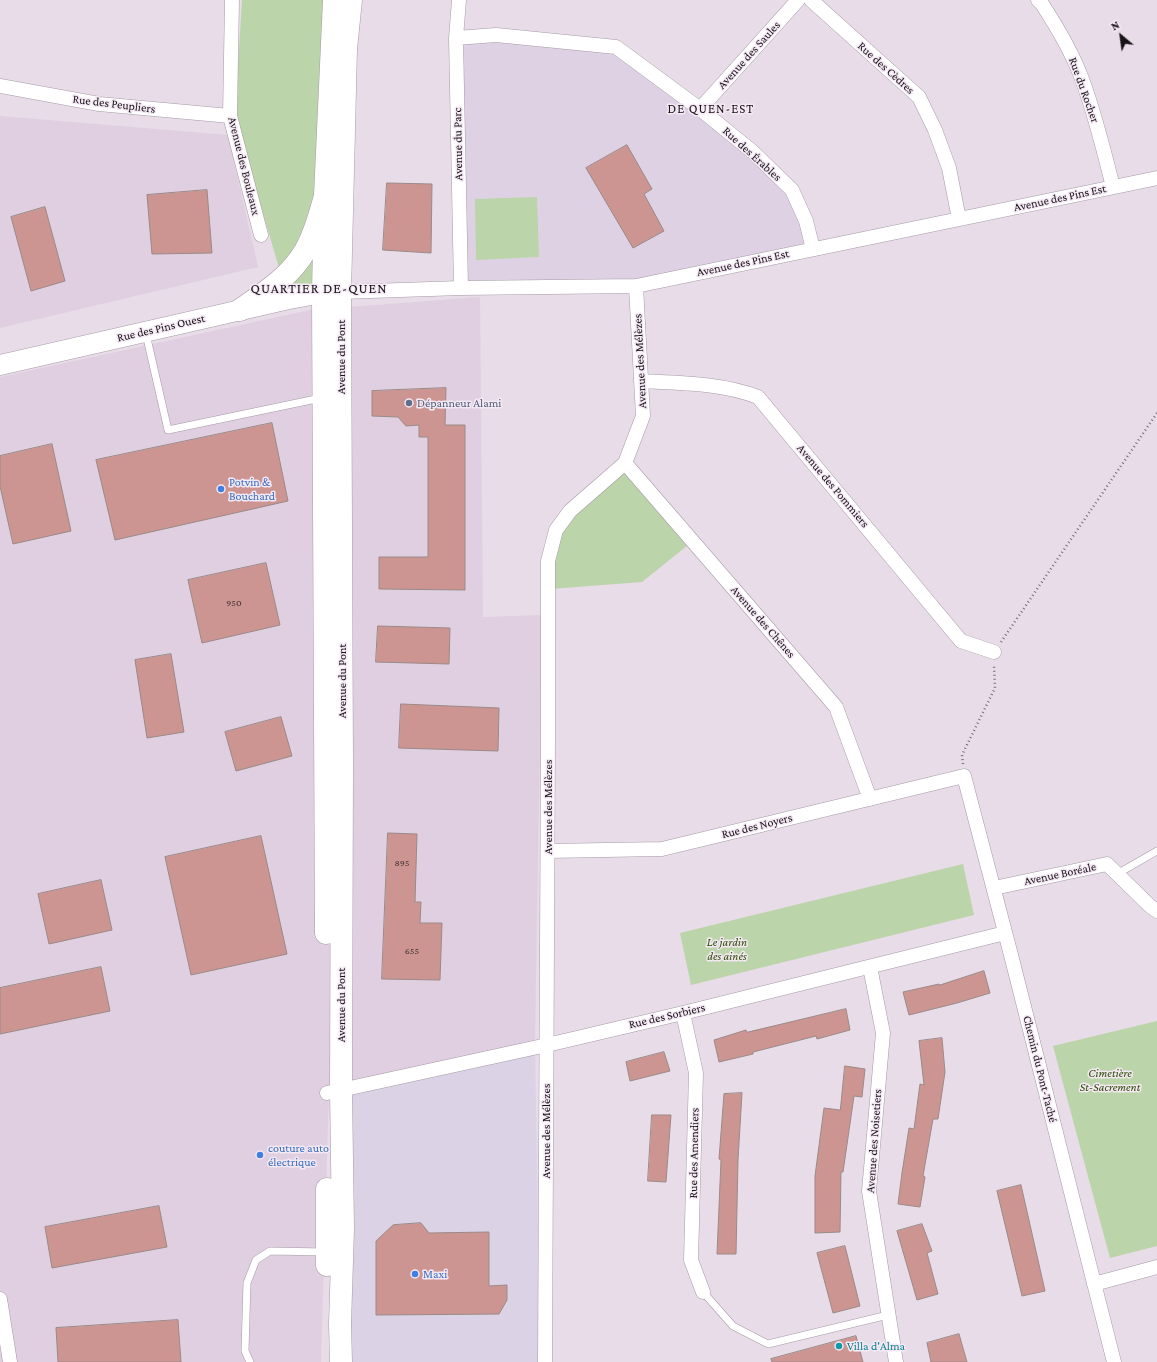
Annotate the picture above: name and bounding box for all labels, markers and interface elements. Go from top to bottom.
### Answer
north arrow [1101,16,1141,56]
street label: Avenue des Saules [715,18,783,92]
text: N [1109,18,1121,33]
street label: Rue des Cèdres [855,39,917,97]
street label: Rue du Rocher [1065,55,1103,125]
street label: Rue des Peupliers [72,92,156,116]
district label: DE QUEN-EST [668,101,754,117]
street label: Avenue du Parc [450,107,466,181]
street label: Avenue des Bouleaux [225,115,263,217]
street label: Rue des Érables [720,124,784,184]
street label: Avenue des Pins Est [1013,181,1107,215]
street label: Avenue des Pins Est [696,246,790,280]
district label: QUARTIER DE-QUEN [251,281,387,297]
street label: Rue des Pins Ouest [116,311,206,345]
street label: Avenue des Mélèzes [630,313,650,409]
street label: Avenue du Pont [334,320,348,394]
place label: Dépanneur Alami [417,396,501,410]
marker: Dépanneur Alami [404,398,414,408]
street label: Avenue des Pommiers [794,441,872,531]
place label: Potvin & Bouchard [229,475,275,503]
marker: Potvin & Bouchard [216,484,226,494]
street label: Avenue des Chênes [728,583,798,661]
house number: 950 [226,597,242,609]
street label: Avenue du Pont [335,644,349,718]
street label: Avenue des Mélèzes [541,760,555,854]
street label: Rue des Noyers [720,810,794,842]
house number: 895 [395,857,409,869]
street label: Avenue Boréale [1023,859,1097,889]
park label: Le jardin des ainés [707,935,747,963]
house number: 655 [405,945,419,957]
street label: Avenue du Pont [334,968,348,1042]
street label: Rue des Sorbiers [627,1000,707,1032]
street label: Chemin du Pont-Taché [1020,1014,1060,1124]
park label: Cimetière St-Sacrement [1080,1066,1140,1094]
street label: Avenue des Mélèzes [539,1084,553,1178]
street label: Avenue des Noisetiers [863,1088,885,1194]
street label: Rue des Amendiers [686,1108,702,1198]
place label: couture auto électrique [268,1141,329,1169]
marker: couture auto électrique [255,1150,265,1160]
place label: Maxi [423,1267,447,1281]
marker: Maxi [410,1269,420,1279]
place label: Villa d'Alma [847,1339,905,1353]
marker: Villa d'Alma [834,1341,844,1351]

